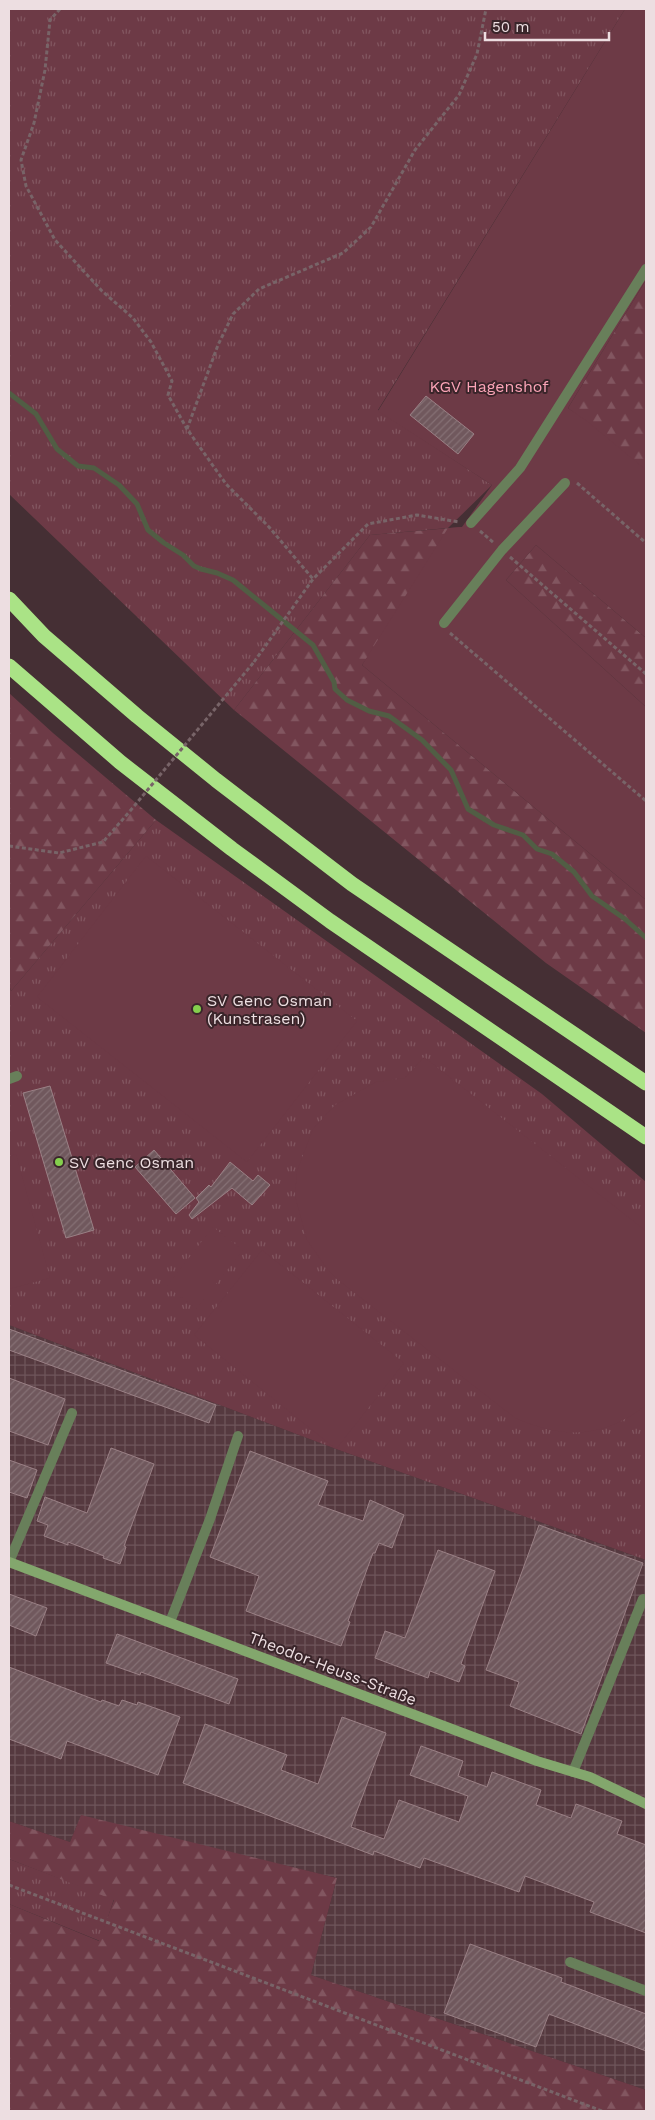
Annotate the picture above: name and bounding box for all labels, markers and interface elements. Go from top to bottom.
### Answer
scale bar [485,10,609,42]
text: 50 m [492,18,529,36]
park label: KGV Hagenshof [429,377,549,396]
place label: SV Genc Osman (Kunstrasen) [207,991,332,1028]
marker: SV Genc Osman (Kunstrasen) [191,1003,203,1015]
place label: SV Genc Osman [69,1153,194,1172]
marker: SV Genc Osman [53,1156,65,1168]
street label: Theodor-Heuss-Straße [246,1628,419,1709]

